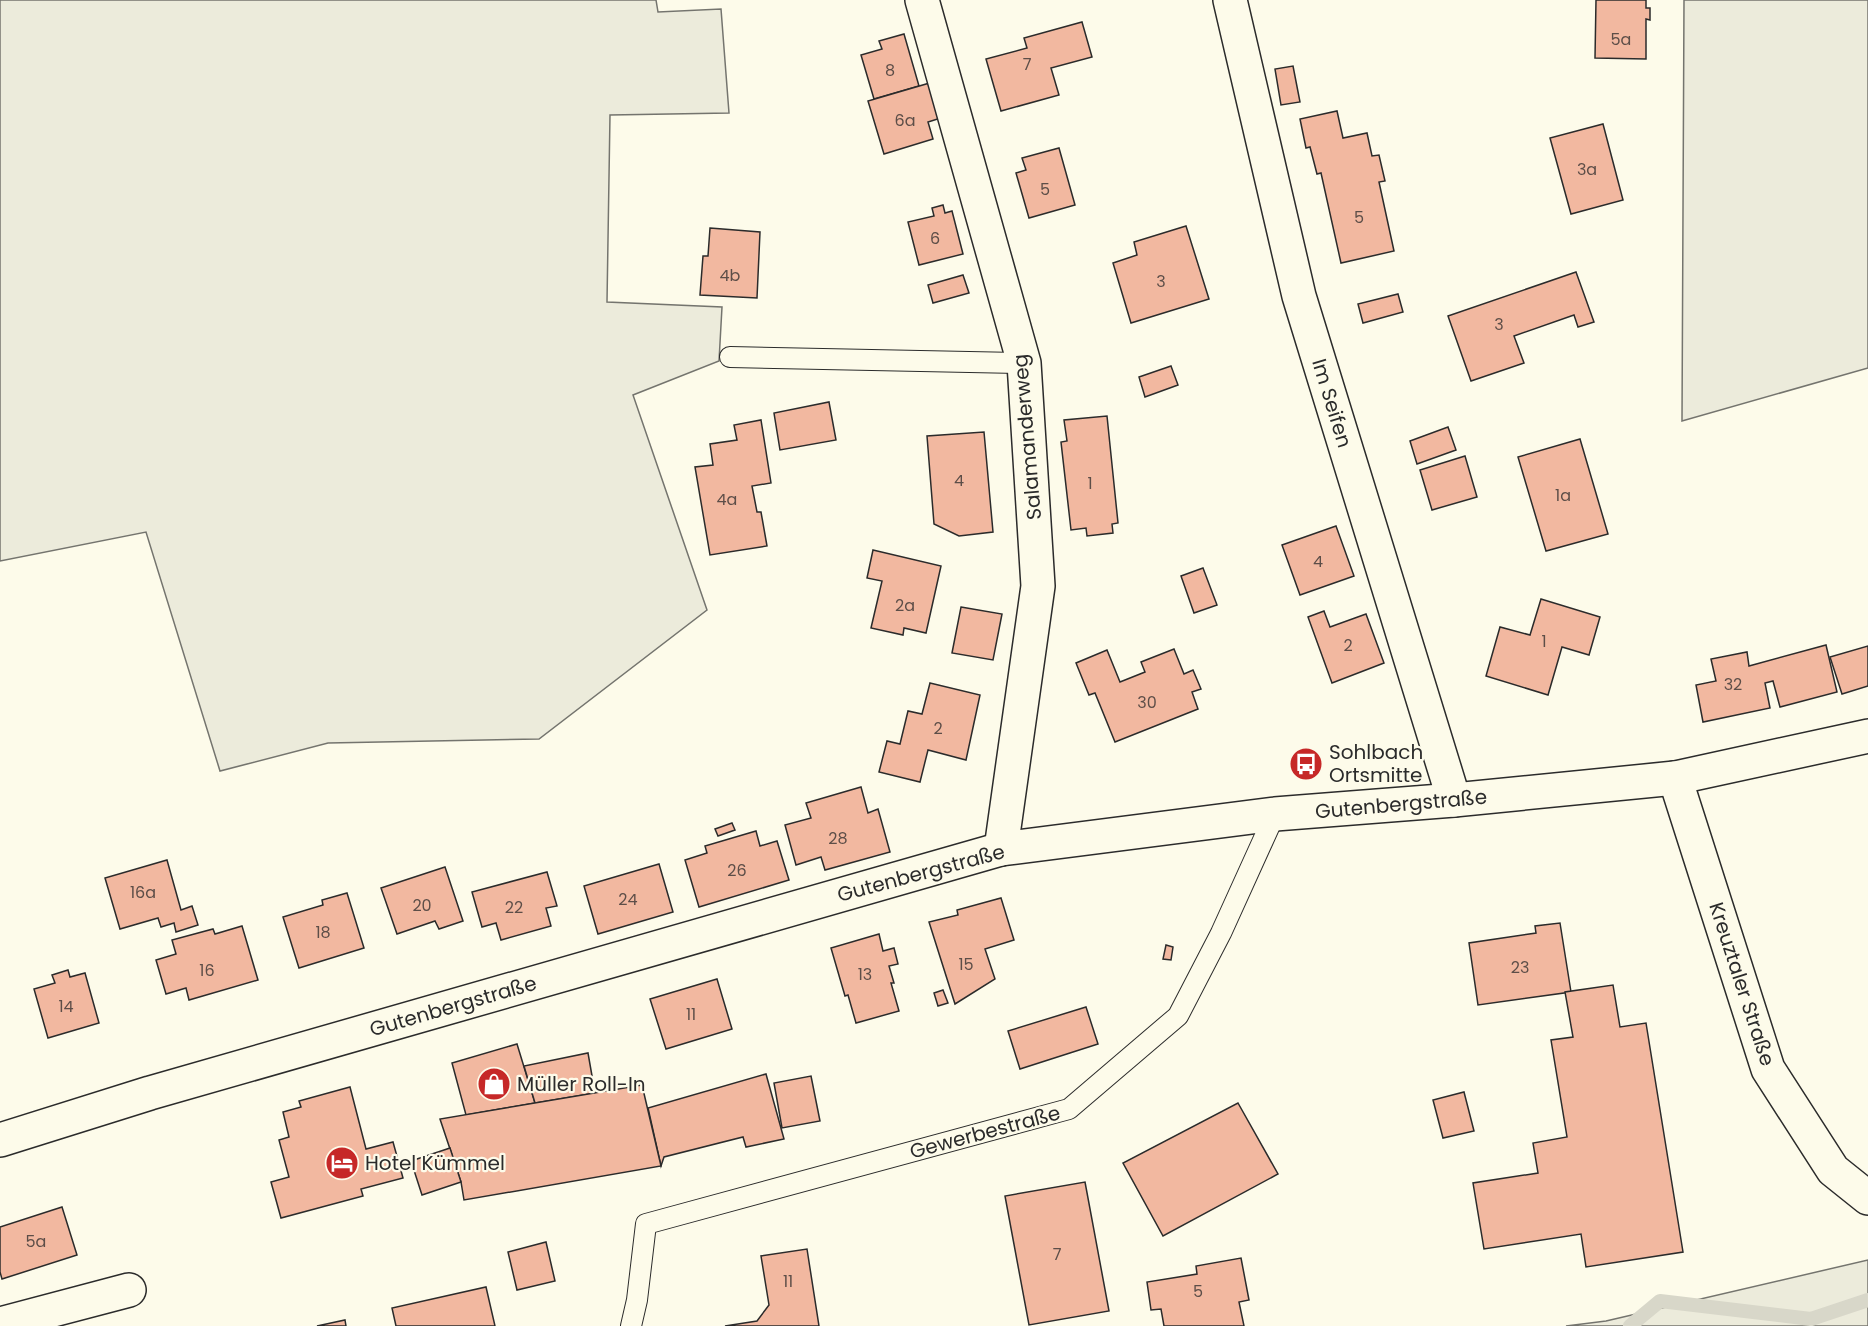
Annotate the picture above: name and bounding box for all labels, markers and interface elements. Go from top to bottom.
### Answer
house number: 5a [1611,28,1631,51]
house number: 7 [1023,53,1032,76]
house number: 8 [885,59,895,82]
house number: 6a [895,109,915,132]
house number: 3a [1577,158,1597,181]
house number: 5 [1040,178,1050,201]
house number: 5 [1354,206,1364,229]
house number: 6 [930,227,940,250]
house number: 4b [720,264,741,287]
house number: 3 [1156,270,1166,293]
house number: 3 [1494,313,1504,336]
street label: Salamanderweg [1006,353,1048,521]
street label: Im Seifen [1305,355,1359,451]
house number: 4 [954,469,964,492]
house number: 1 [1087,472,1093,495]
house number: 1a [1555,484,1571,507]
house number: 4a [717,488,737,511]
house number: 4 [1313,550,1323,573]
house number: 2a [895,594,915,617]
house number: 1 [1541,630,1547,653]
house number: 2 [1343,634,1353,657]
house number: 32 [1724,673,1742,696]
house number: 30 [1137,691,1157,714]
house number: 2 [933,717,943,740]
place label: Sohlbach Ortsmitte [1329,738,1423,789]
bus stop icon: Sohlbach Ortsmitte [1288,746,1324,782]
street label: Gutenbergstraße [1314,783,1488,825]
house number: 28 [828,827,848,850]
street label: Gutenbergstraße [834,837,1008,909]
house number: 26 [727,859,747,882]
house number: 16a [130,881,156,904]
house number: 24 [618,888,638,911]
house number: 20 [412,894,432,917]
house number: 22 [505,896,523,919]
street label: Kreuztaler Straße [1702,899,1782,1069]
house number: 18 [315,921,331,944]
house number: 15 [958,953,974,976]
house number: 23 [1511,956,1529,979]
house number: 16 [199,959,215,982]
house number: 13 [858,963,872,986]
street label: Gutenbergstraße [366,969,540,1043]
house number: 14 [58,995,74,1018]
house number: 11 [686,1003,696,1026]
shop icon: Müller Roll-In [476,1066,512,1102]
place label: Müller Roll-In [517,1070,646,1098]
street label: Gewerbestraße [907,1098,1063,1166]
hotel icon: Hotel Kümmel [324,1145,360,1181]
place label: Hotel Kümmel [365,1149,505,1177]
house number: 5a [26,1230,46,1253]
house number: 7 [1053,1243,1062,1266]
house number: 11 [783,1270,793,1293]
house number: 5 [1193,1280,1203,1303]

